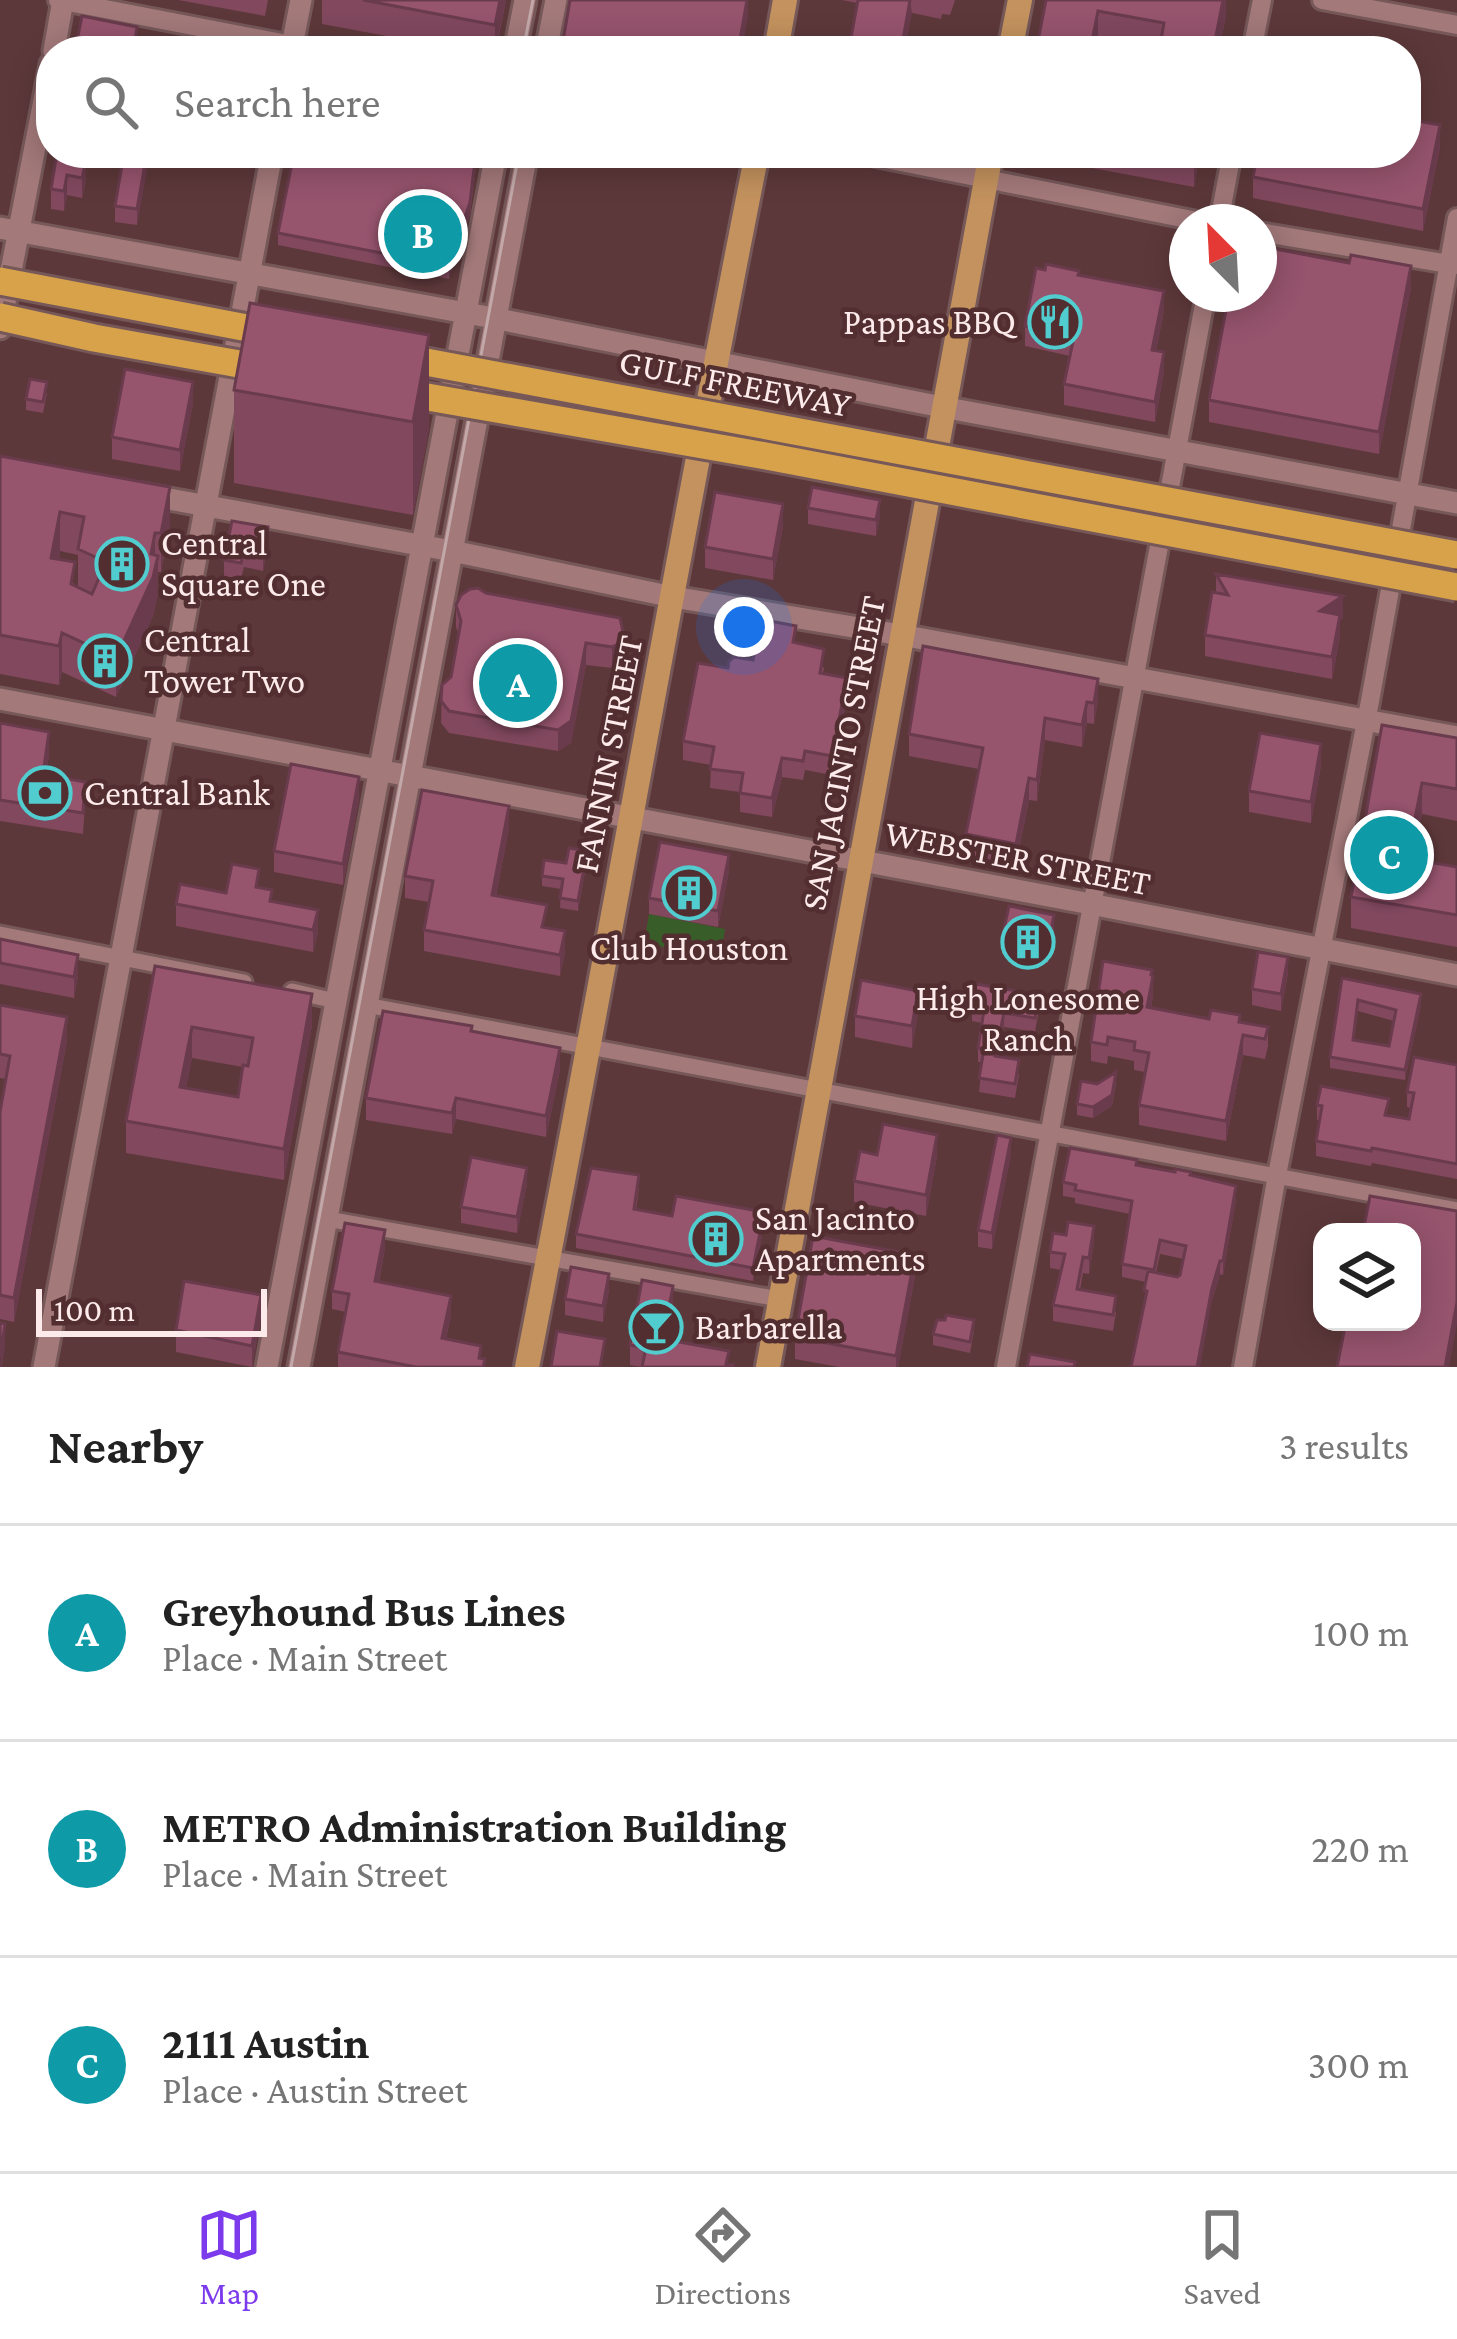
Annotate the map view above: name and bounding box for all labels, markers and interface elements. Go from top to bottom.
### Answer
search box [36,36,1421,168]
icon: search [78,69,144,135]
text: Search here [174,77,381,127]
pin: B [384,189,462,279]
north arrow [1169,204,1277,312]
restaurant icon: Pappas BBQ [1027,294,1083,350]
place label: Pappas BBQ [843,302,1018,342]
street label: GULF FREEWAY [616,341,855,425]
place label: Central Square One [161,523,326,604]
building icon: Central Square One [94,536,150,592]
street label: SAN JACINTO STREET [793,592,893,914]
your location [714,597,774,657]
place label: Central Tower Two [144,620,305,701]
street label: FANNIN STREET [565,632,651,876]
building icon: Central Tower Two [77,633,133,689]
pin: A [479,638,557,728]
bank icon: Central Bank [17,765,73,821]
place label: Central Bank [84,773,271,813]
pin: C [1350,810,1428,900]
street label: WEBSTER STREET [882,813,1154,903]
building icon: Club Houston [661,865,717,921]
building icon: High Lonesome Ranch [1000,914,1056,970]
place label: Club Houston [590,928,788,968]
place label: High Lonesome Ranch [916,978,1140,1059]
place label: San Jacinto Apartments [755,1198,926,1279]
building icon: San Jacinto Apartments [688,1211,744,1267]
map controls [1313,1223,1421,1331]
button: layers [1313,1223,1421,1331]
scale bar [36,1283,267,1336]
text: 100 m [54,1291,135,1328]
bar icon: Barbarella [628,1299,684,1355]
place label: Barbarella [695,1307,843,1347]
text: Nearby [48,1417,203,1474]
text: 3 results [1279,1424,1409,1467]
text: Greyhound Bus Lines [162,1586,566,1636]
text: A [75,1611,99,1654]
text: 100 m [1313,1611,1409,1654]
text: Place · Main Street [162,1636,447,1679]
text: METRO Administration Building [162,1802,787,1852]
text: B [76,1827,98,1870]
text: 220 m [1311,1827,1409,1870]
text: Place · Main Street [162,1852,447,1895]
text: 2111 Austin [162,2018,369,2068]
text: C [75,2043,99,2086]
text: 300 m [1308,2043,1409,2086]
text: Place · Austin Street [162,2068,468,2111]
tab: Map [196,2202,262,2311]
tab: Directions [655,2202,791,2311]
tab: Saved [1183,2202,1261,2311]

